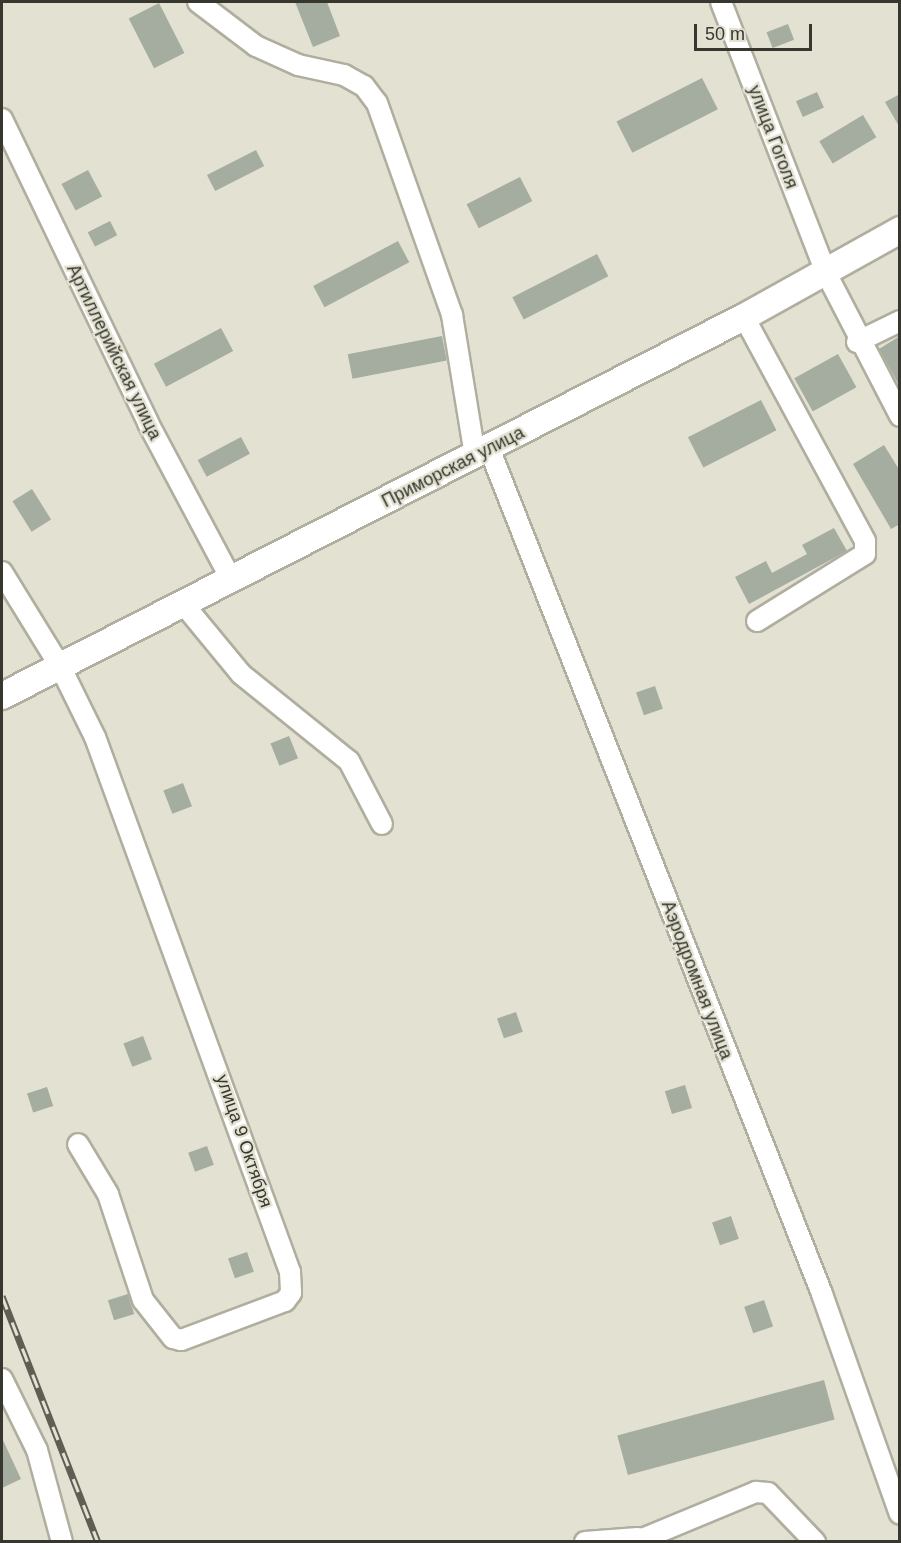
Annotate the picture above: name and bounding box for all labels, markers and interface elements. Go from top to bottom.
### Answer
scale bar [697,12,816,50]
text: 50 m [705,24,745,44]
street label: улица Гоголя [743,82,803,192]
street label: Артиллерийская улица [62,261,166,443]
street label: Приморская улица [378,422,528,512]
street label: Аэродромная улица [657,898,737,1062]
street label: улица 9 Октября [211,1072,277,1210]

